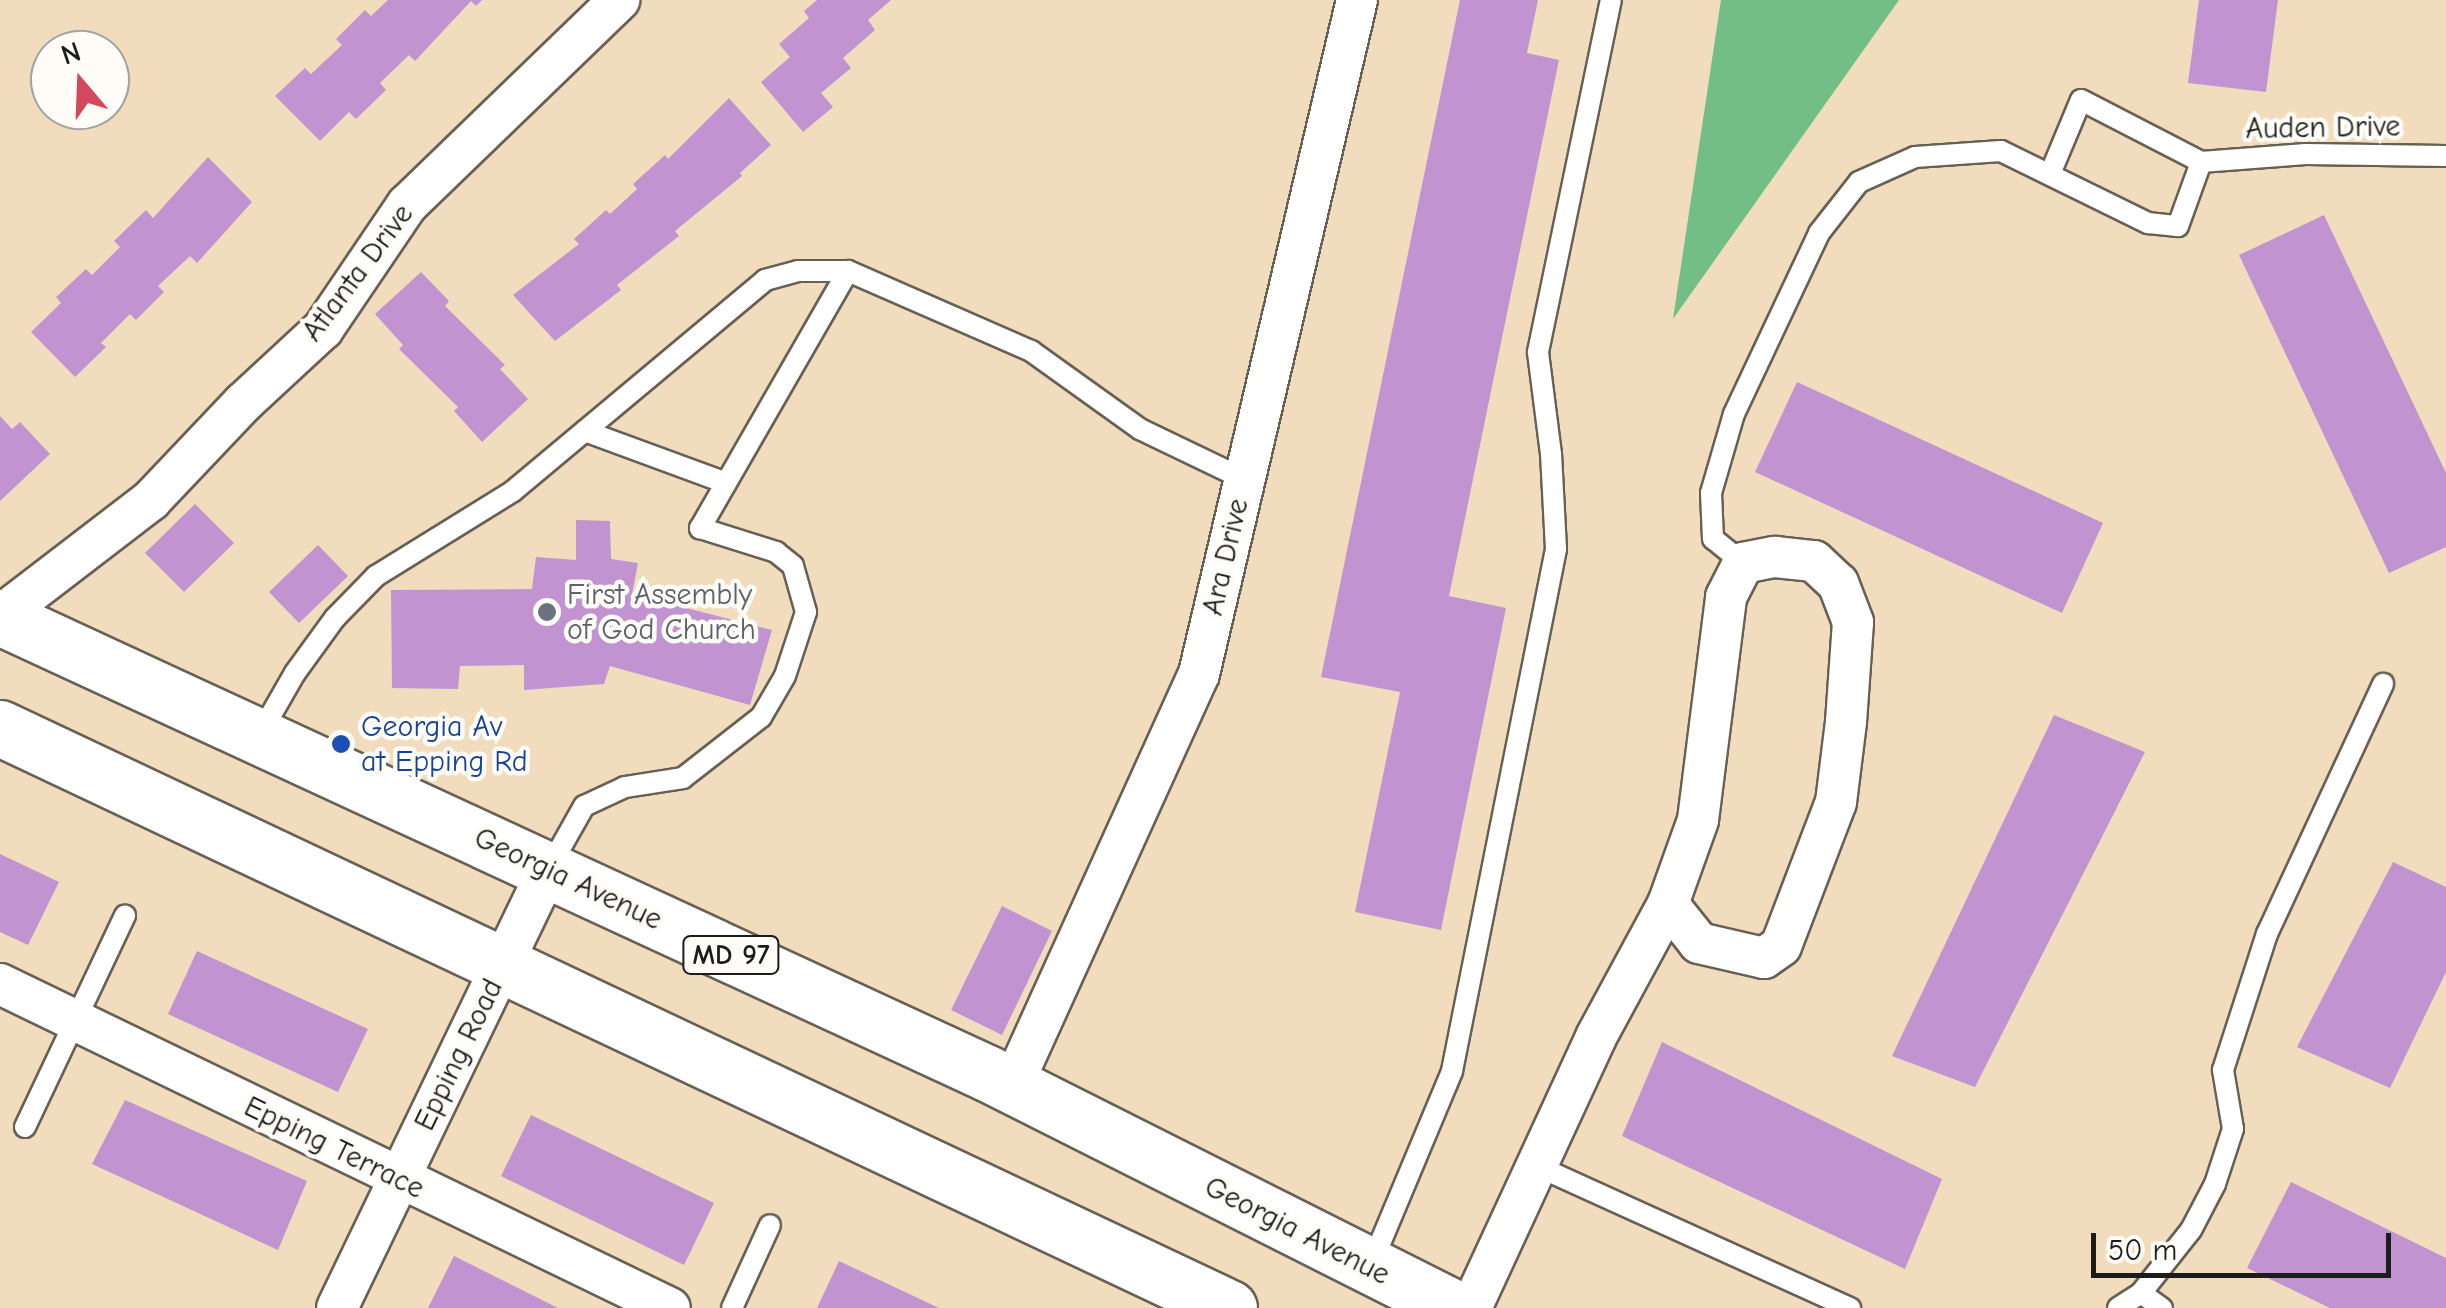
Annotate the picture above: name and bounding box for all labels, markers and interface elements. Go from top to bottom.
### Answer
north arrow [30,30,130,130]
text: N [57,35,85,72]
street label: Auden Drive [2245,109,2401,147]
street label: Atlanta Drive [295,197,421,349]
street label: Ara Drive [1195,495,1257,619]
place label: First Assembly of God Church [567,577,756,648]
marker: First Assembly of God Church [536,601,558,623]
place label: Georgia Av at Epping Rd [361,709,528,780]
marker: Georgia Av at Epping Rd [330,733,352,755]
street label: Georgia Avenue [468,820,668,938]
road number: MD 97 [681,932,781,978]
street label: Epping Road [407,973,511,1137]
street label: Epping Terrace [238,1089,430,1207]
street label: Georgia Avenue [1198,1169,1396,1293]
scale bar [2096,1213,2396,1275]
text: 50 m [2108,1233,2177,1268]

